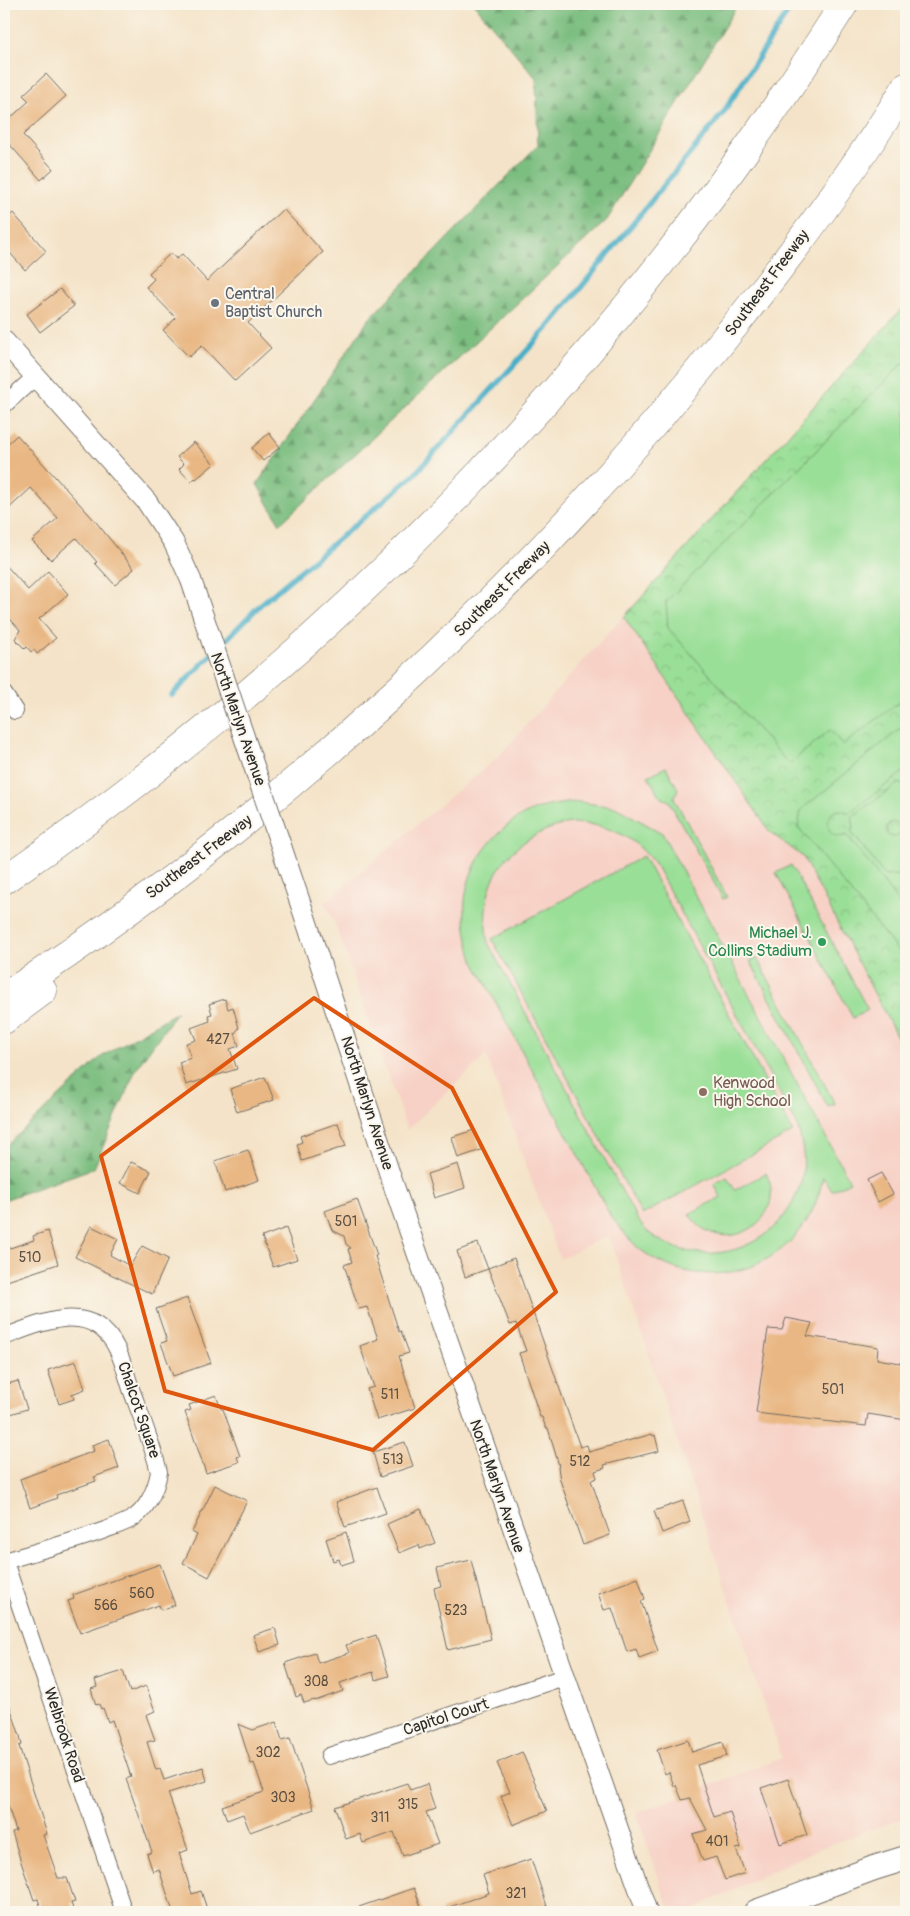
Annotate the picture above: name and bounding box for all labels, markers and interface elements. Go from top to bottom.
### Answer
street label: Southeast Freeway [720,226,814,340]
place label: Central Baptist Church [225,284,322,322]
marker: Central Baptist Church [209,297,221,309]
street label: Southeast Freeway [450,536,555,641]
street label: North Marlyn Avenue [206,650,270,788]
street label: Southeast Freeway [142,810,256,904]
place label: Michael J. Collins Stadium [708,923,812,961]
marker: Michael J. Collins Stadium [816,936,828,948]
house number: 427 [206,1031,230,1048]
street label: North Marlyn Avenue [336,1034,398,1173]
place label: Kenwood High School [713,1073,791,1111]
marker: Kenwood High School [697,1086,709,1098]
house number: 501 [335,1213,357,1230]
house number: 510 [19,1249,41,1266]
street label: Chalcot Square [113,1359,165,1461]
house number: 501 [822,1381,844,1398]
house number: 511 [381,1386,399,1403]
street label: North Marlyn Avenue [465,1417,529,1555]
house number: 513 [383,1451,404,1468]
house number: 512 [570,1453,591,1470]
house number: 560 [129,1585,155,1602]
house number: 566 [94,1597,118,1614]
house number: 523 [445,1602,468,1619]
house number: 308 [304,1673,328,1690]
street label: Welbrook Road [39,1685,89,1785]
street label: Capitol Court [401,1694,492,1740]
house number: 302 [255,1744,281,1761]
house number: 303 [270,1789,296,1806]
house number: 315 [398,1796,418,1813]
house number: 311 [371,1809,389,1826]
house number: 401 [705,1833,729,1850]
house number: 321 [505,1885,527,1902]

